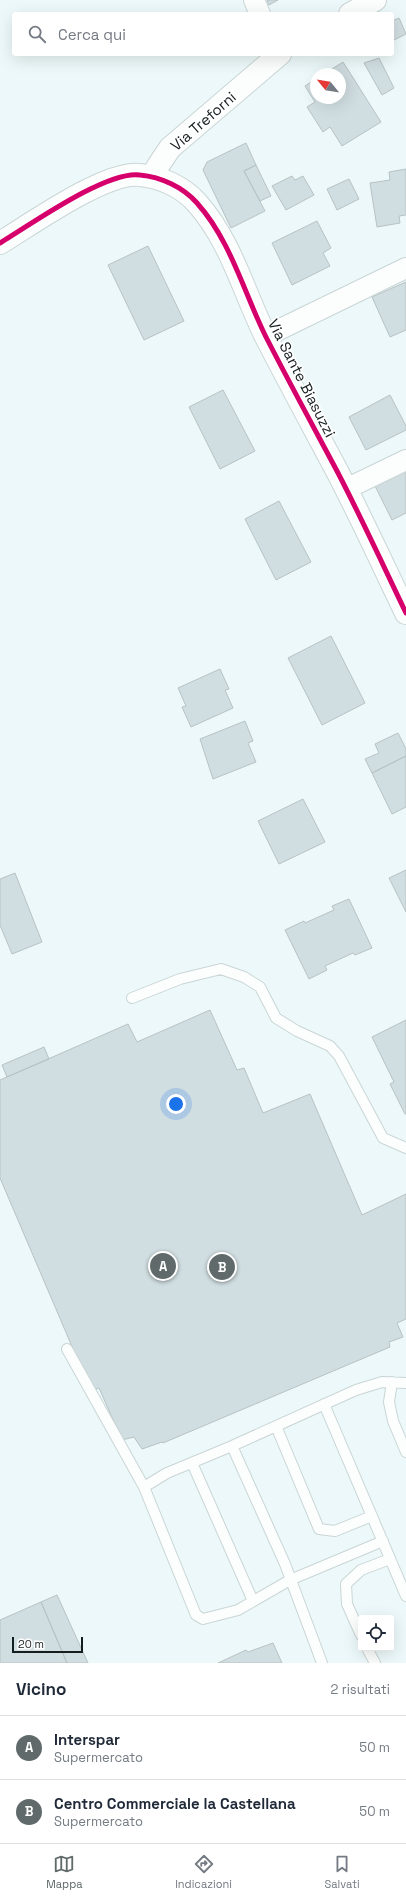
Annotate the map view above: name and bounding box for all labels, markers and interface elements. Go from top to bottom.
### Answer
search box [12,12,394,56]
icon: search [26,23,48,45]
text: Cerca qui [58,25,126,44]
north arrow [310,68,346,104]
street label: Via Treforni [166,87,240,155]
street label: Via Sante Biasuzzi [264,316,340,440]
your location [166,1094,186,1114]
pin: A [150,1251,176,1281]
pin: B [209,1252,235,1282]
map controls [358,1615,394,1651]
button: locate [358,1615,394,1651]
scale bar [12,1635,83,1654]
text: 20 m [18,1637,44,1651]
text: Vicino [16,1678,66,1700]
text: 2 risultati [331,1681,390,1698]
text: Interspar [54,1730,120,1749]
text: A [25,1739,33,1756]
text: 50 m [359,1739,390,1756]
text: Supermercato [54,1749,143,1766]
text: Centro Commerciale la Castellana [54,1794,296,1813]
text: B [25,1803,33,1820]
text: 50 m [359,1803,390,1820]
text: Supermercato [54,1813,143,1830]
tab: Mappa [46,1853,83,1891]
tab: Indicazioni [175,1853,232,1891]
tab: Salvati [324,1853,360,1891]

